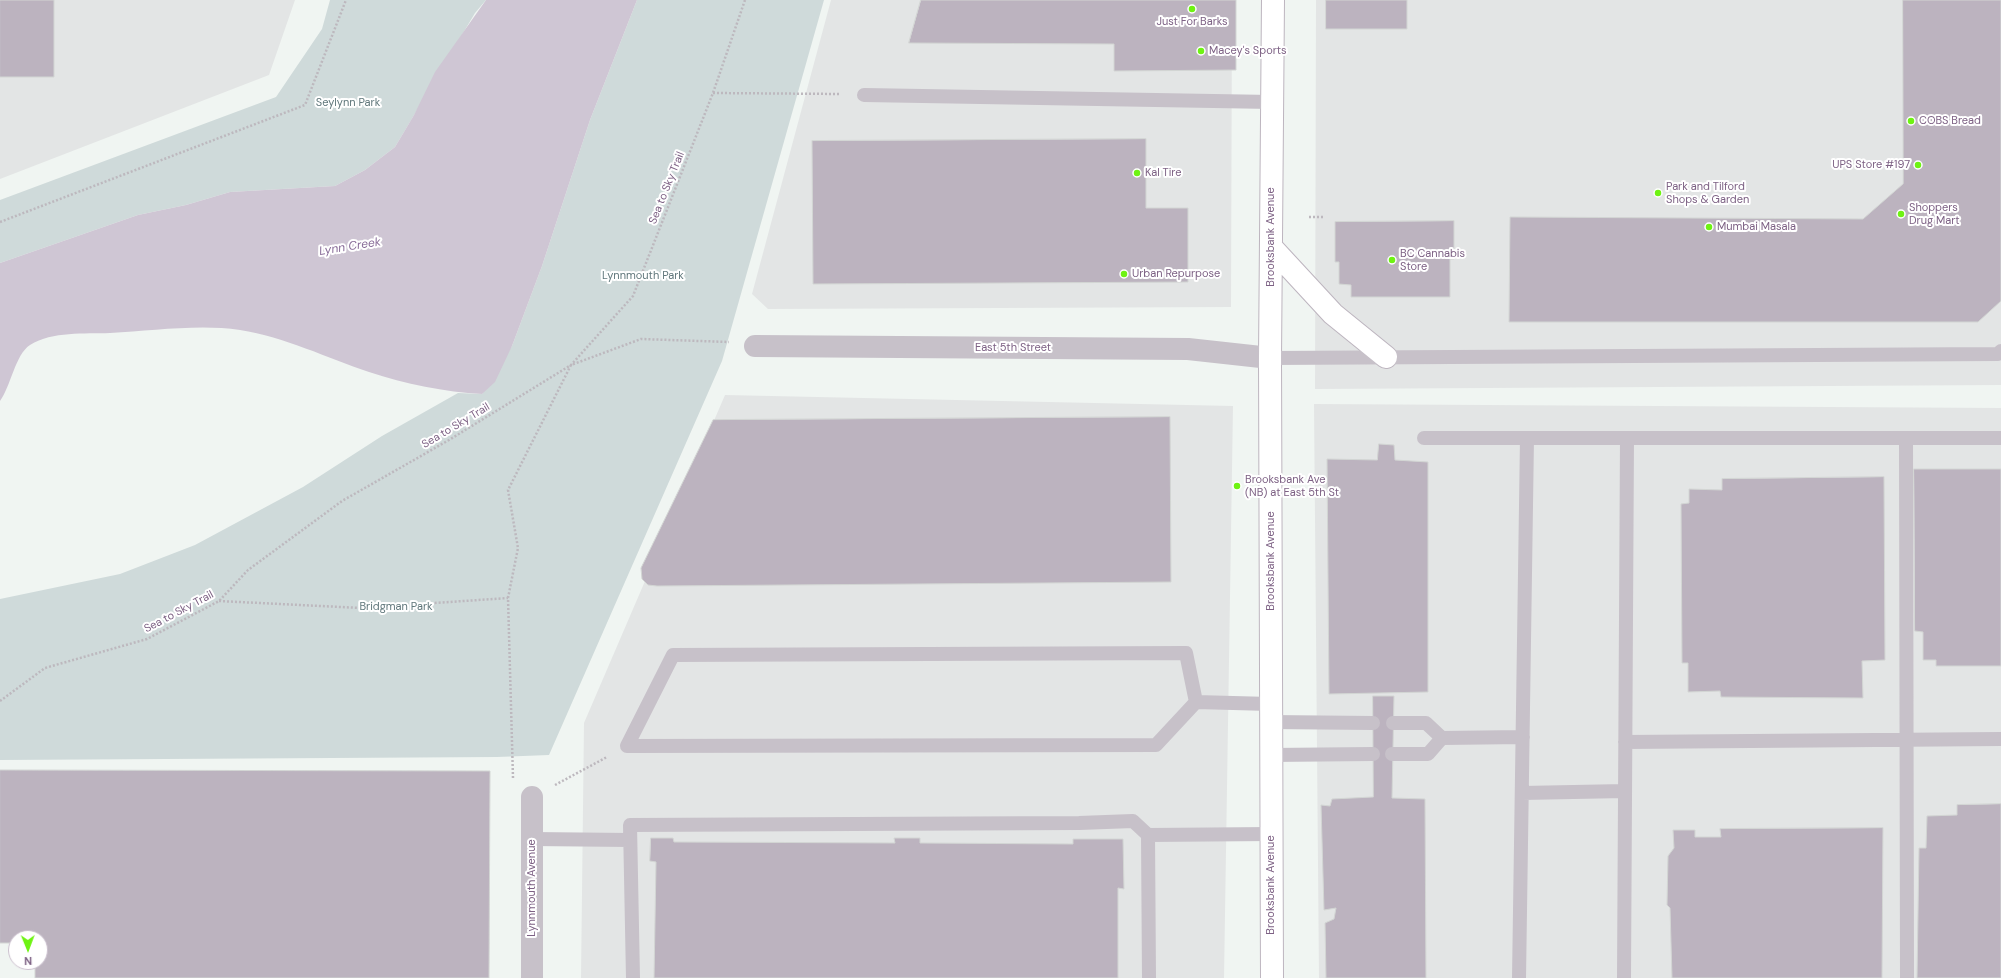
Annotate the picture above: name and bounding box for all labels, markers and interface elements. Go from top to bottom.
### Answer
marker: Just For Barks [1187,4,1197,14]
place label: Just For Barks [1157,15,1227,29]
place label: Macey's Sports [1209,44,1287,58]
marker: Macey's Sports [1196,46,1206,56]
park label: Seylynn Park [316,96,380,110]
place label: COBS Bread [1919,114,1981,128]
marker: COBS Bread [1906,116,1916,126]
street label: Sea to Sky Trail [646,150,688,226]
place label: UPS Store #197 [1832,158,1910,172]
marker: UPS Store #197 [1913,160,1923,170]
place label: Kal Tire [1145,166,1181,180]
marker: Kal Tire [1132,168,1142,178]
place label: Park and Tilford Shops & Garden [1666,180,1749,206]
street label: Brooksbank Avenue [1264,187,1278,287]
marker: Park and Tilford Shops & Garden [1653,188,1663,198]
place label: Shoppers Drug Mart [1909,201,1960,227]
marker: Shoppers Drug Mart [1896,209,1906,219]
place label: Mumbai Masala [1717,220,1796,234]
marker: Mumbai Masala [1704,222,1714,232]
water label: Lynn Creek [318,235,382,259]
place label: BC Cannabis Store [1400,247,1465,273]
marker: BC Cannabis Store [1387,255,1397,265]
place label: Urban Repurpose [1132,267,1220,281]
park label: Lynnmouth Park [602,269,684,283]
marker: Urban Repurpose [1119,269,1129,279]
street label: East 5th Street [975,341,1051,355]
street label: Sea to Sky Trail [420,401,492,451]
place label: Brooksbank Ave (NB) at East 5th St [1245,473,1339,499]
marker: Brooksbank Ave (NB) at East 5th St [1232,481,1242,491]
street label: Brooksbank Avenue [1264,511,1278,611]
street label: Sea to Sky Trail [142,588,216,636]
park label: Bridgman Park [359,600,433,614]
street label: Brooksbank Avenue [1264,835,1278,935]
street label: Lynnmouth Avenue [525,839,539,937]
north arrow [8,930,48,970]
text: N [24,954,32,968]

